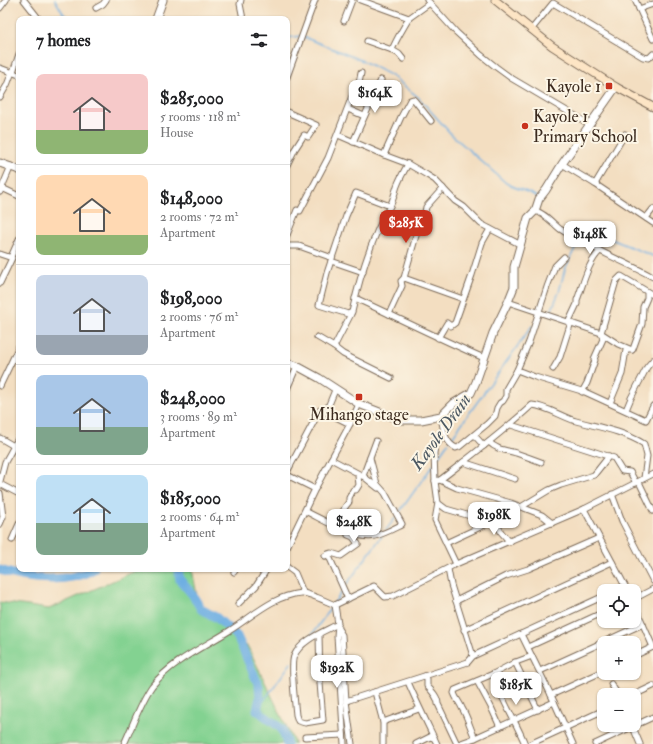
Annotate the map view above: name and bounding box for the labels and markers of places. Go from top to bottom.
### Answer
place label: Kayole 1 [546,76,601,98]
pin: $164K [347,80,403,114]
marker: Kayole 1 [604,81,614,91]
place label: Kayole 1 Primary School [533,106,638,148]
marker: Kayole 1 Primary School [520,121,530,131]
pin: $285K [378,210,434,244]
pin: $148K [562,221,618,255]
marker: Mihango stage [354,392,364,402]
place label: Mihango stage [309,404,409,425]
pin: $198K [466,502,522,536]
pin: $248K [326,509,382,543]
pin: $192K [309,655,365,689]
pin: $185K [488,672,544,706]

